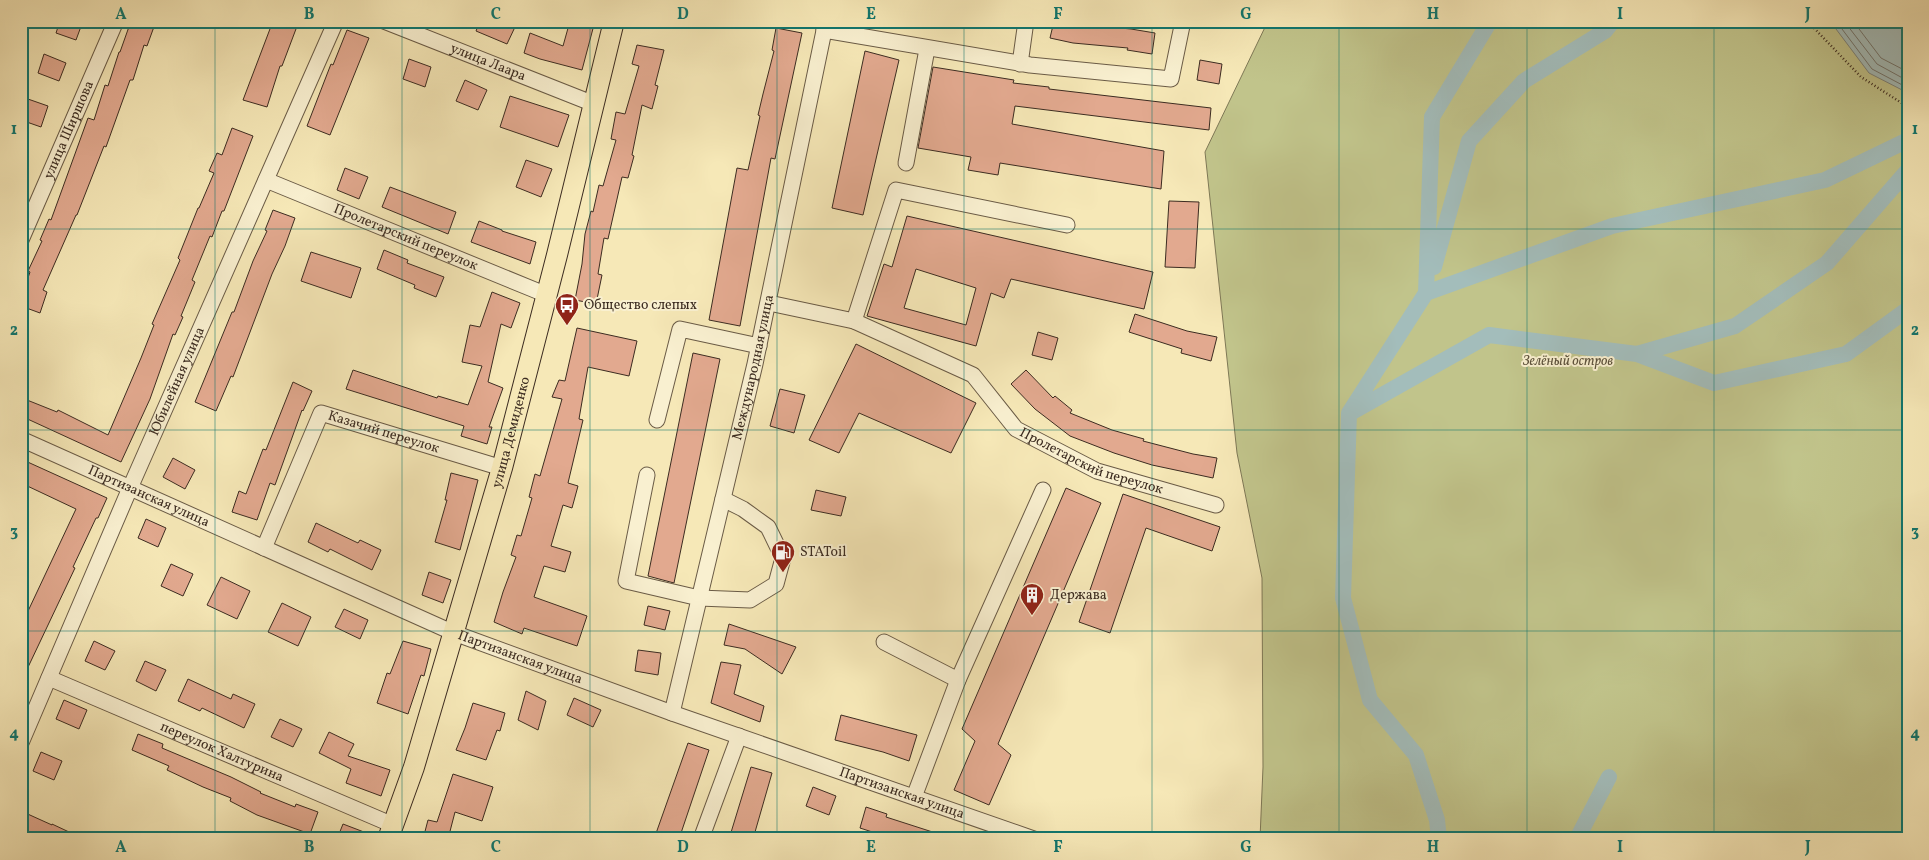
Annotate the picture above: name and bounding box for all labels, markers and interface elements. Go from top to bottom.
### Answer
text: A [115,4,127,26]
text: B [304,4,315,26]
text: C [491,4,501,26]
text: D [677,4,689,26]
text: E [866,4,876,26]
text: F [1053,4,1063,26]
text: G [1240,4,1252,26]
text: H [1427,4,1439,26]
text: I [1617,4,1623,26]
text: J [1804,4,1811,26]
street label: улица Лаара [448,39,529,86]
street label: улица Ширшова [39,78,99,182]
text: 1 [11,119,17,141]
text: 1 [1912,119,1918,141]
street label: Пролетарский переулок [331,199,481,275]
bus stop icon: Общество слепых [554,292,580,326]
street label: Международная улица [728,293,779,442]
place label: Общество слепых [584,296,697,315]
text: 2 [10,320,18,342]
text: 2 [1911,320,1919,342]
street label: Юбилейная улица [145,324,209,439]
park label: Зелёный остров [1522,352,1613,371]
street label: улица Демиденко [487,375,535,490]
street label: Казачий переулок [326,406,442,458]
street label: Пролетарский переулок [1016,423,1166,499]
street label: Партизанская улица [85,461,213,532]
text: 3 [10,521,18,543]
text: 3 [1911,521,1919,543]
fuel station icon: STAToil [770,539,796,573]
place label: STAToil [800,543,846,562]
building icon: Держава [1019,582,1045,616]
place label: Держава [1050,586,1107,605]
street label: Партизанская улица [455,626,585,689]
street label: переулок Халтурина [157,717,287,787]
text: 4 [9,723,19,745]
text: 4 [1910,723,1920,745]
street label: Партизанская улица [837,762,967,824]
text: A [115,837,127,859]
text: B [304,837,315,859]
text: C [491,837,501,859]
text: D [677,837,689,859]
text: E [866,837,876,859]
text: F [1053,837,1063,859]
text: G [1240,837,1252,859]
text: H [1427,837,1439,859]
text: I [1617,837,1623,859]
text: J [1804,837,1811,859]

